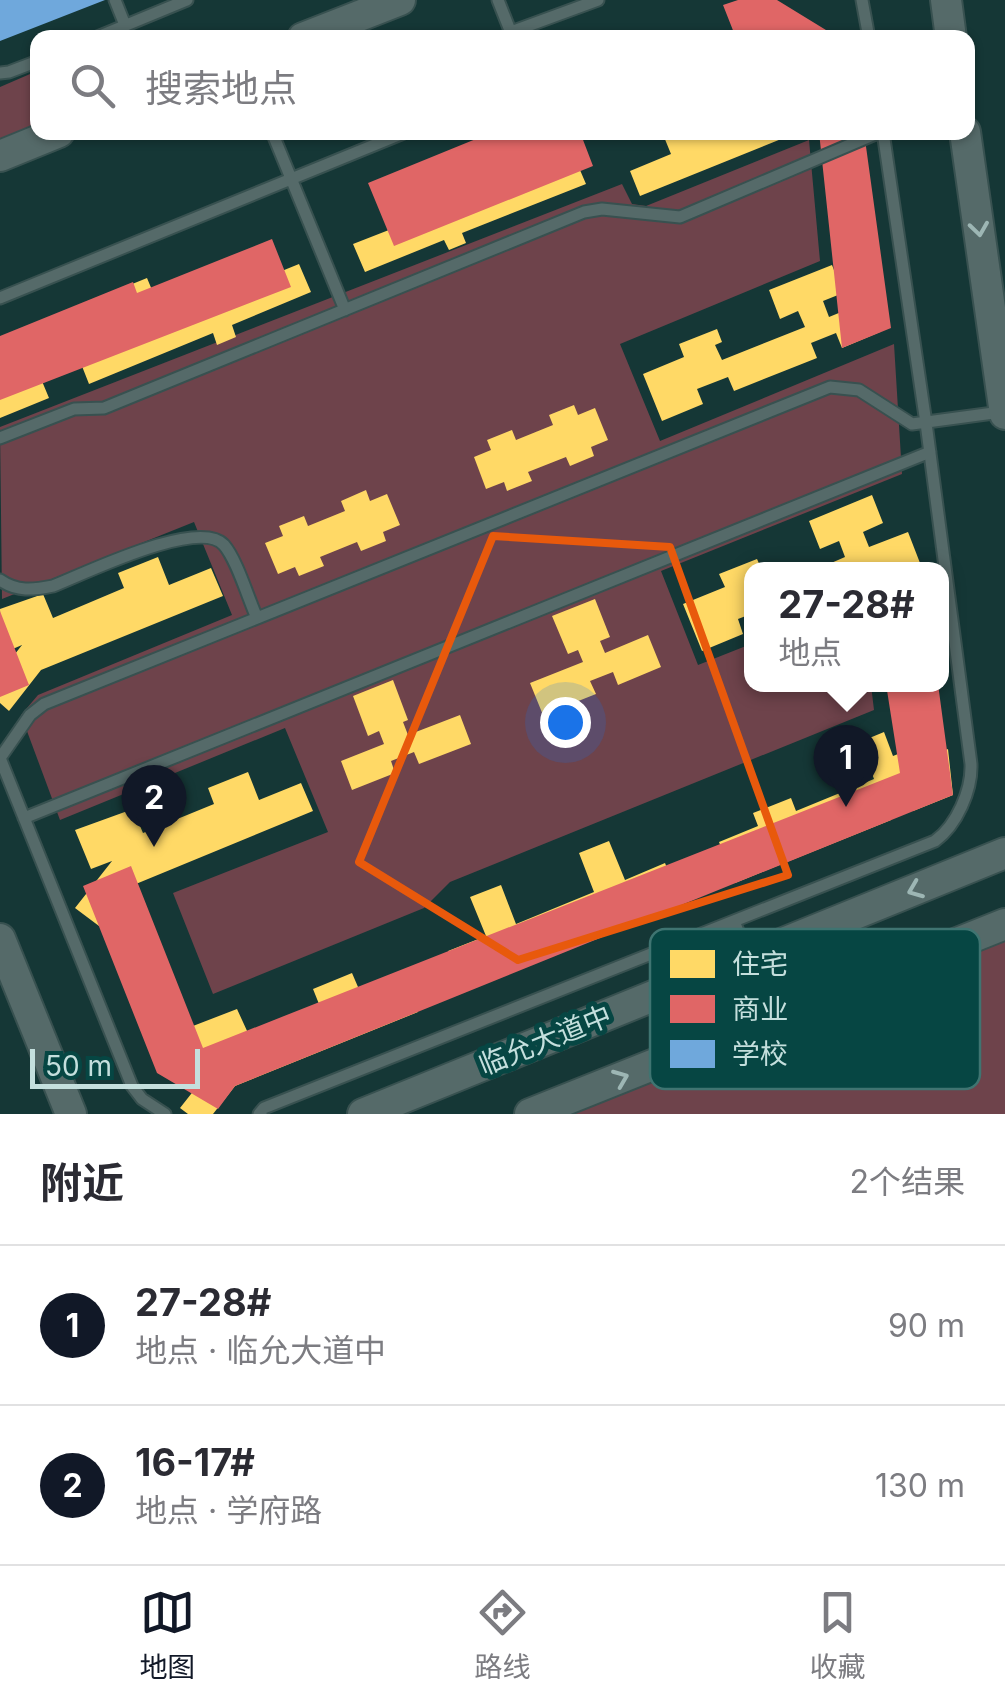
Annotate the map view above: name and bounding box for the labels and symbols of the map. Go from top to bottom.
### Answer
one-way arrow [967,221,988,237]
your location [540,697,591,748]
pin: 1 [814,724,878,807]
pin: 2 [122,764,186,847]
one-way arrow [907,878,924,898]
legend [650,929,980,1089]
text: 住宅 [732,947,788,981]
text: 商业 [732,992,788,1026]
street label: 临允大道中 [474,998,616,1082]
text: 学校 [732,1037,788,1071]
scale bar [30,1044,200,1088]
one-way arrow [611,1069,628,1089]

